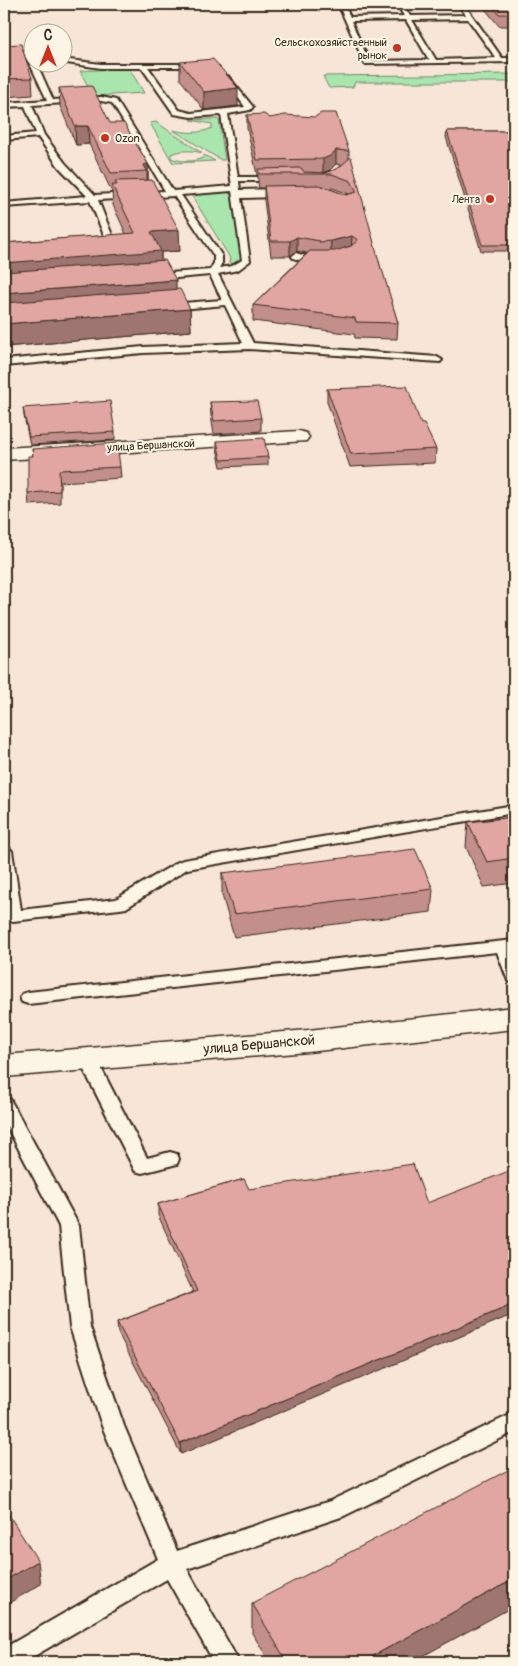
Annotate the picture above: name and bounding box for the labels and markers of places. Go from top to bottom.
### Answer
place label: Сельскохозяйственный рынок [275,36,387,62]
marker: Сельскохозяйственный рынок [391,42,403,54]
marker: Ozon [99,132,111,144]
place label: Ozon [115,132,140,145]
place label: Лента [451,193,480,206]
marker: Лента [484,193,496,205]

